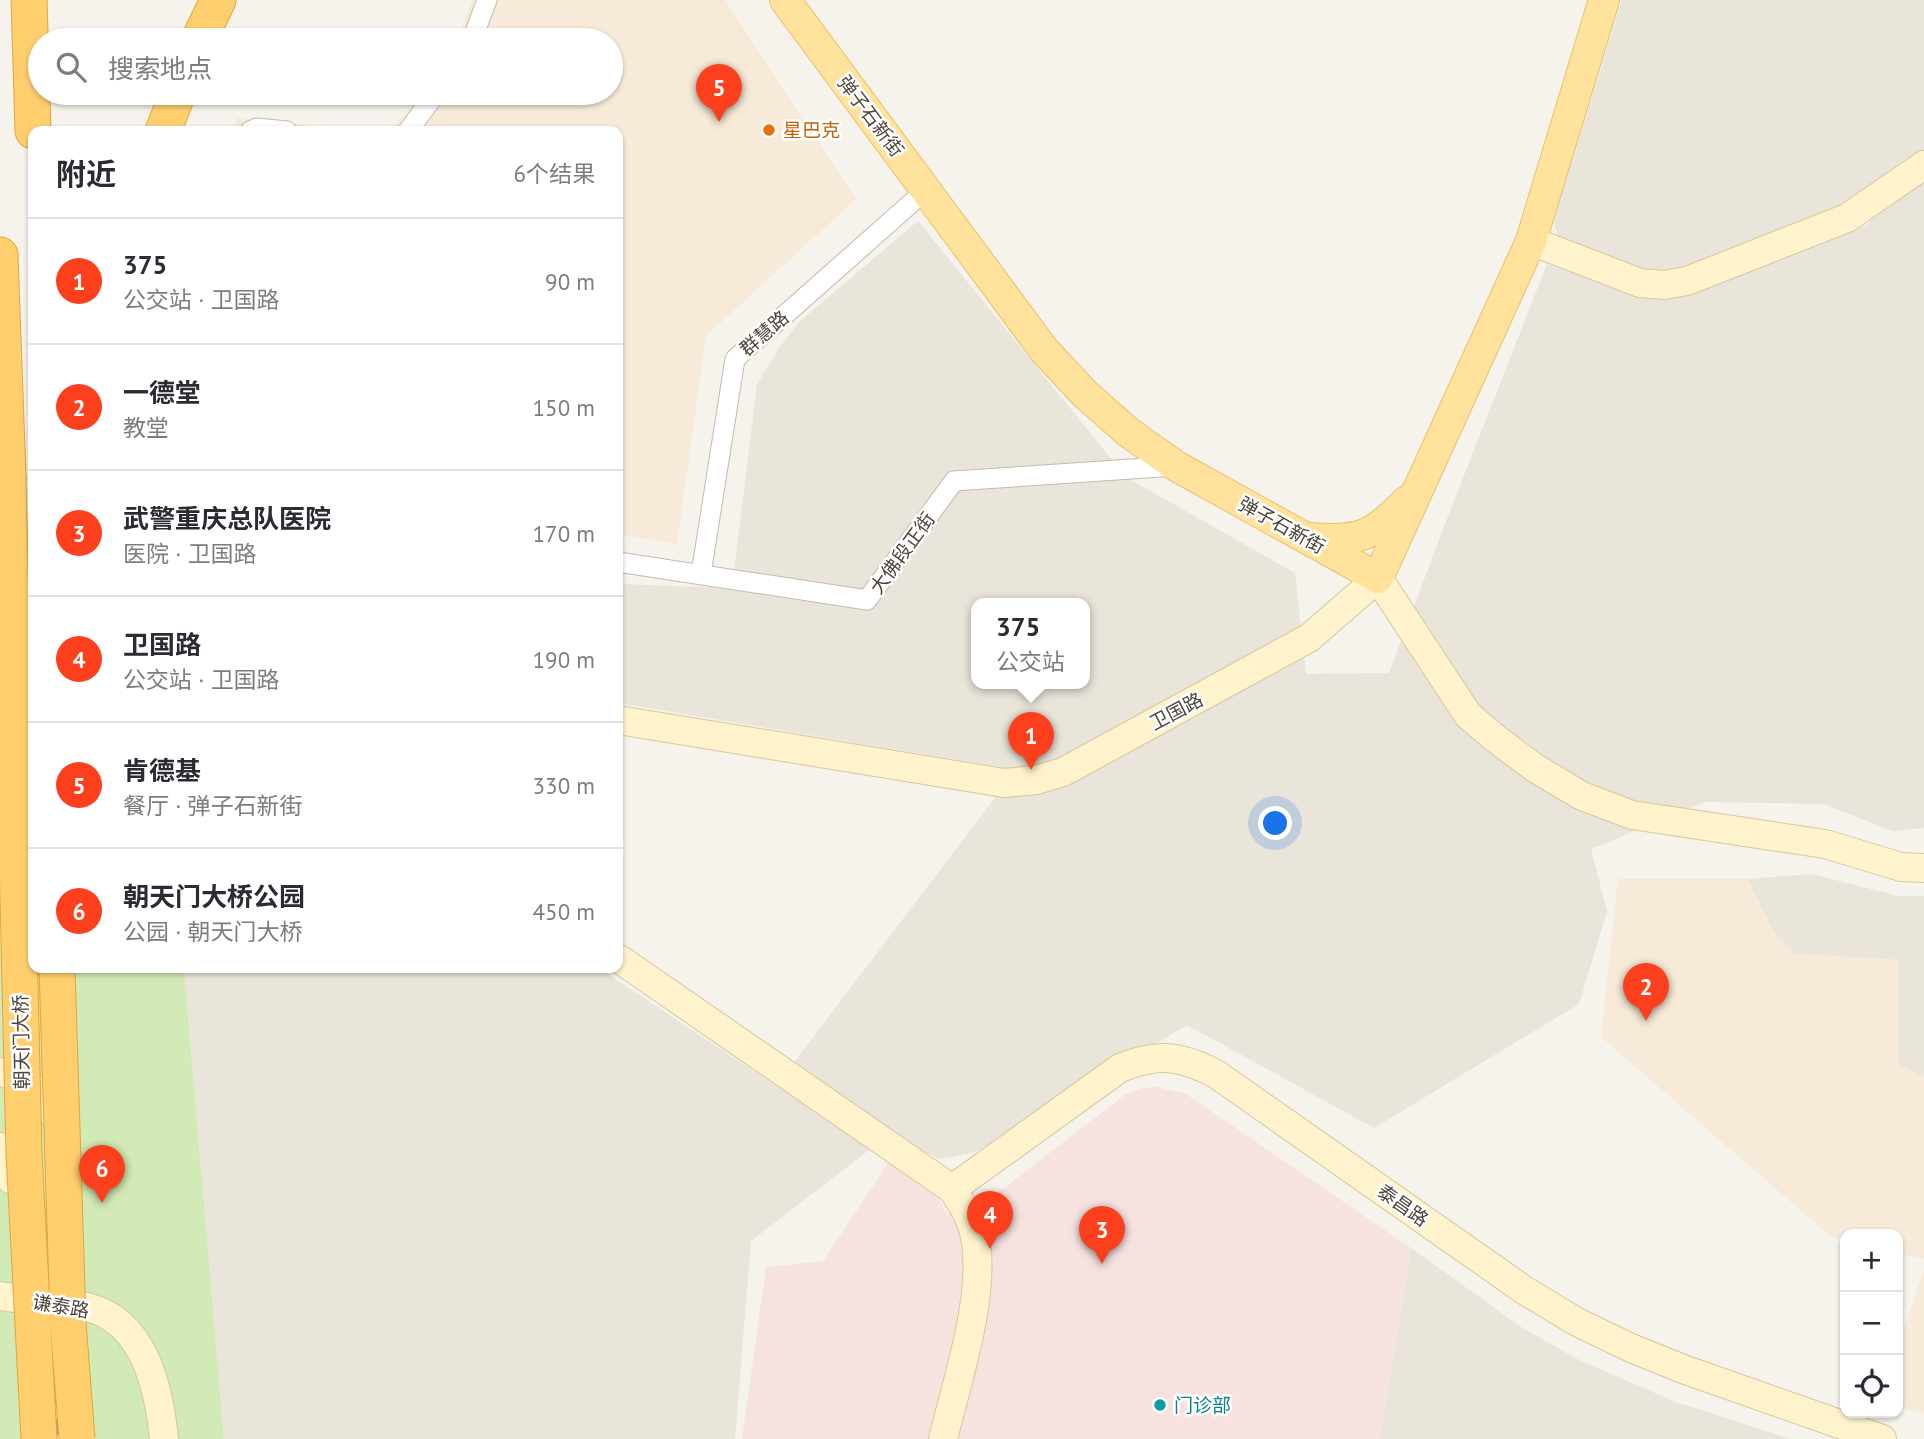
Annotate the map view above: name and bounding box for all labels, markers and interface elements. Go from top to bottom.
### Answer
search box [28,28,623,105]
icon: search [52,48,90,86]
text: 搜索地点 [108,52,212,85]
pin: 5 [696,64,742,122]
street label: 弹子石新街 [833,71,909,161]
place label: 星巴克 [783,118,840,142]
marker: 星巴克 [761,122,777,138]
text: 附近 [56,154,116,193]
text: 6个结果 [513,159,595,188]
text: 375 [123,248,167,281]
text: 1 [72,267,86,296]
text: 90 m [545,267,595,296]
text: 公交站 · 卫国路 [123,285,279,314]
street label: 群慧路 [735,305,793,361]
text: 一德堂 [123,376,201,409]
text: 2 [72,393,86,422]
text: 150 m [533,393,595,422]
text: 教堂 [123,413,169,442]
street label: 弹子石新街 [1235,491,1329,559]
text: 武警重庆总队医院 [123,502,331,535]
street label: 大佛段正街 [864,508,940,598]
text: 3 [72,519,86,548]
text: 170 m [533,519,595,548]
text: 医院 · 卫国路 [123,539,256,568]
popup [971,598,1090,689]
text: 375 [996,610,1040,643]
text: 卫国路 [123,628,201,661]
text: 4 [72,645,86,674]
text: 190 m [533,645,595,674]
text: 公交站 [996,647,1065,676]
text: 公交站 · 卫国路 [123,665,279,694]
street label: 卫国路 [1145,687,1207,735]
pin: 1 [1008,712,1054,770]
text: 肯德基 [123,754,201,787]
text: 5 [72,771,86,800]
text: 330 m [533,771,595,800]
text: 餐厅 · 弹子石新街 [123,791,302,820]
your location [1258,806,1292,840]
text: 朝天门大桥公园 [123,880,305,913]
text: 6 [72,897,86,926]
text: 450 m [533,897,595,926]
text: 公园 · 朝天门大桥 [123,917,302,946]
pin: 2 [1623,963,1669,1021]
street label: 朝天门大桥 [8,994,34,1090]
pin: 6 [79,1145,125,1203]
street label: 泰昌路 [1373,1179,1433,1231]
pin: 4 [967,1191,1013,1249]
pin: 3 [1079,1206,1125,1264]
map controls [1840,1229,1903,1418]
button: + [1840,1229,1903,1292]
street label: 谦泰路 [31,1289,91,1323]
button: − [1840,1292,1903,1355]
button: locate [1840,1355,1903,1418]
place label: 门诊部 [1174,1393,1231,1417]
marker: 门诊部 [1152,1397,1168,1413]

